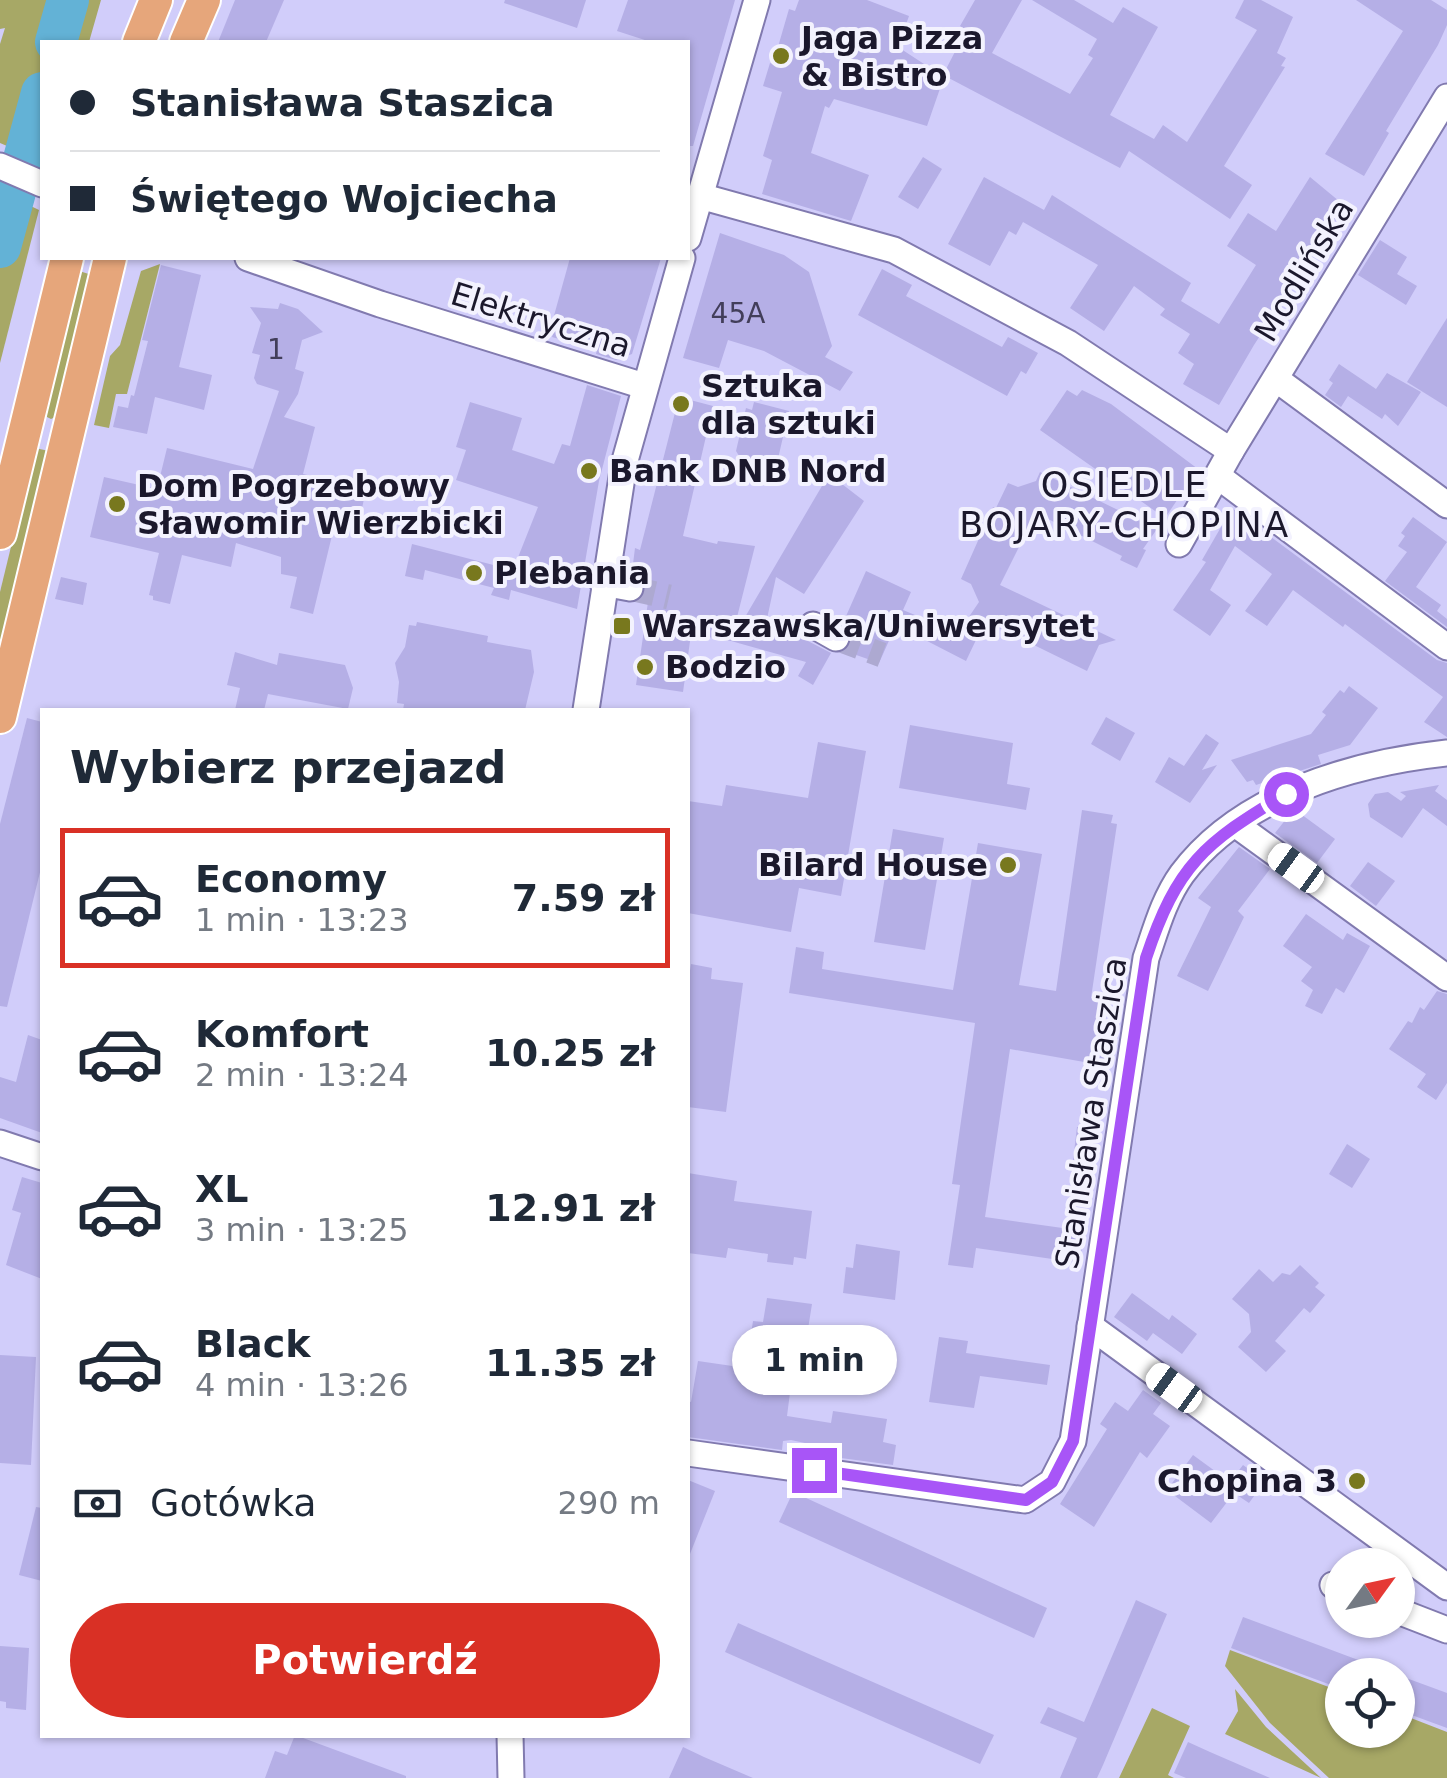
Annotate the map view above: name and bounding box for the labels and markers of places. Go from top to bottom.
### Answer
place label: Jaga Pizza & Bistro [799,19,983,94]
marker: Jaga Pizza & Bistro [770,45,792,67]
place label: Sztuka dla sztuki [701,367,876,442]
marker: Sztuka dla sztuki [670,393,692,415]
place label: Bank DNB Nord [609,452,887,490]
marker: Bank DNB Nord [578,460,600,482]
place label: Dom Pogrzebowy Sławomir Wierzbicki [137,467,504,542]
marker: Dom Pogrzebowy Sławomir Wierzbicki [106,493,128,515]
place label: Plebania [494,554,650,592]
marker: Plebania [463,562,485,584]
place label: Warszawska/Uniwersytet [642,607,1095,645]
marker: Warszawska/Uniwersytet [611,615,633,637]
place label: Bodzio [665,648,786,686]
marker: Bodzio [634,656,656,678]
place label: Bilard House [758,846,988,884]
marker: Bilard House [997,854,1019,876]
place label: Chopina 3 [1157,1462,1337,1500]
marker: Chopina 3 [1346,1470,1368,1492]

